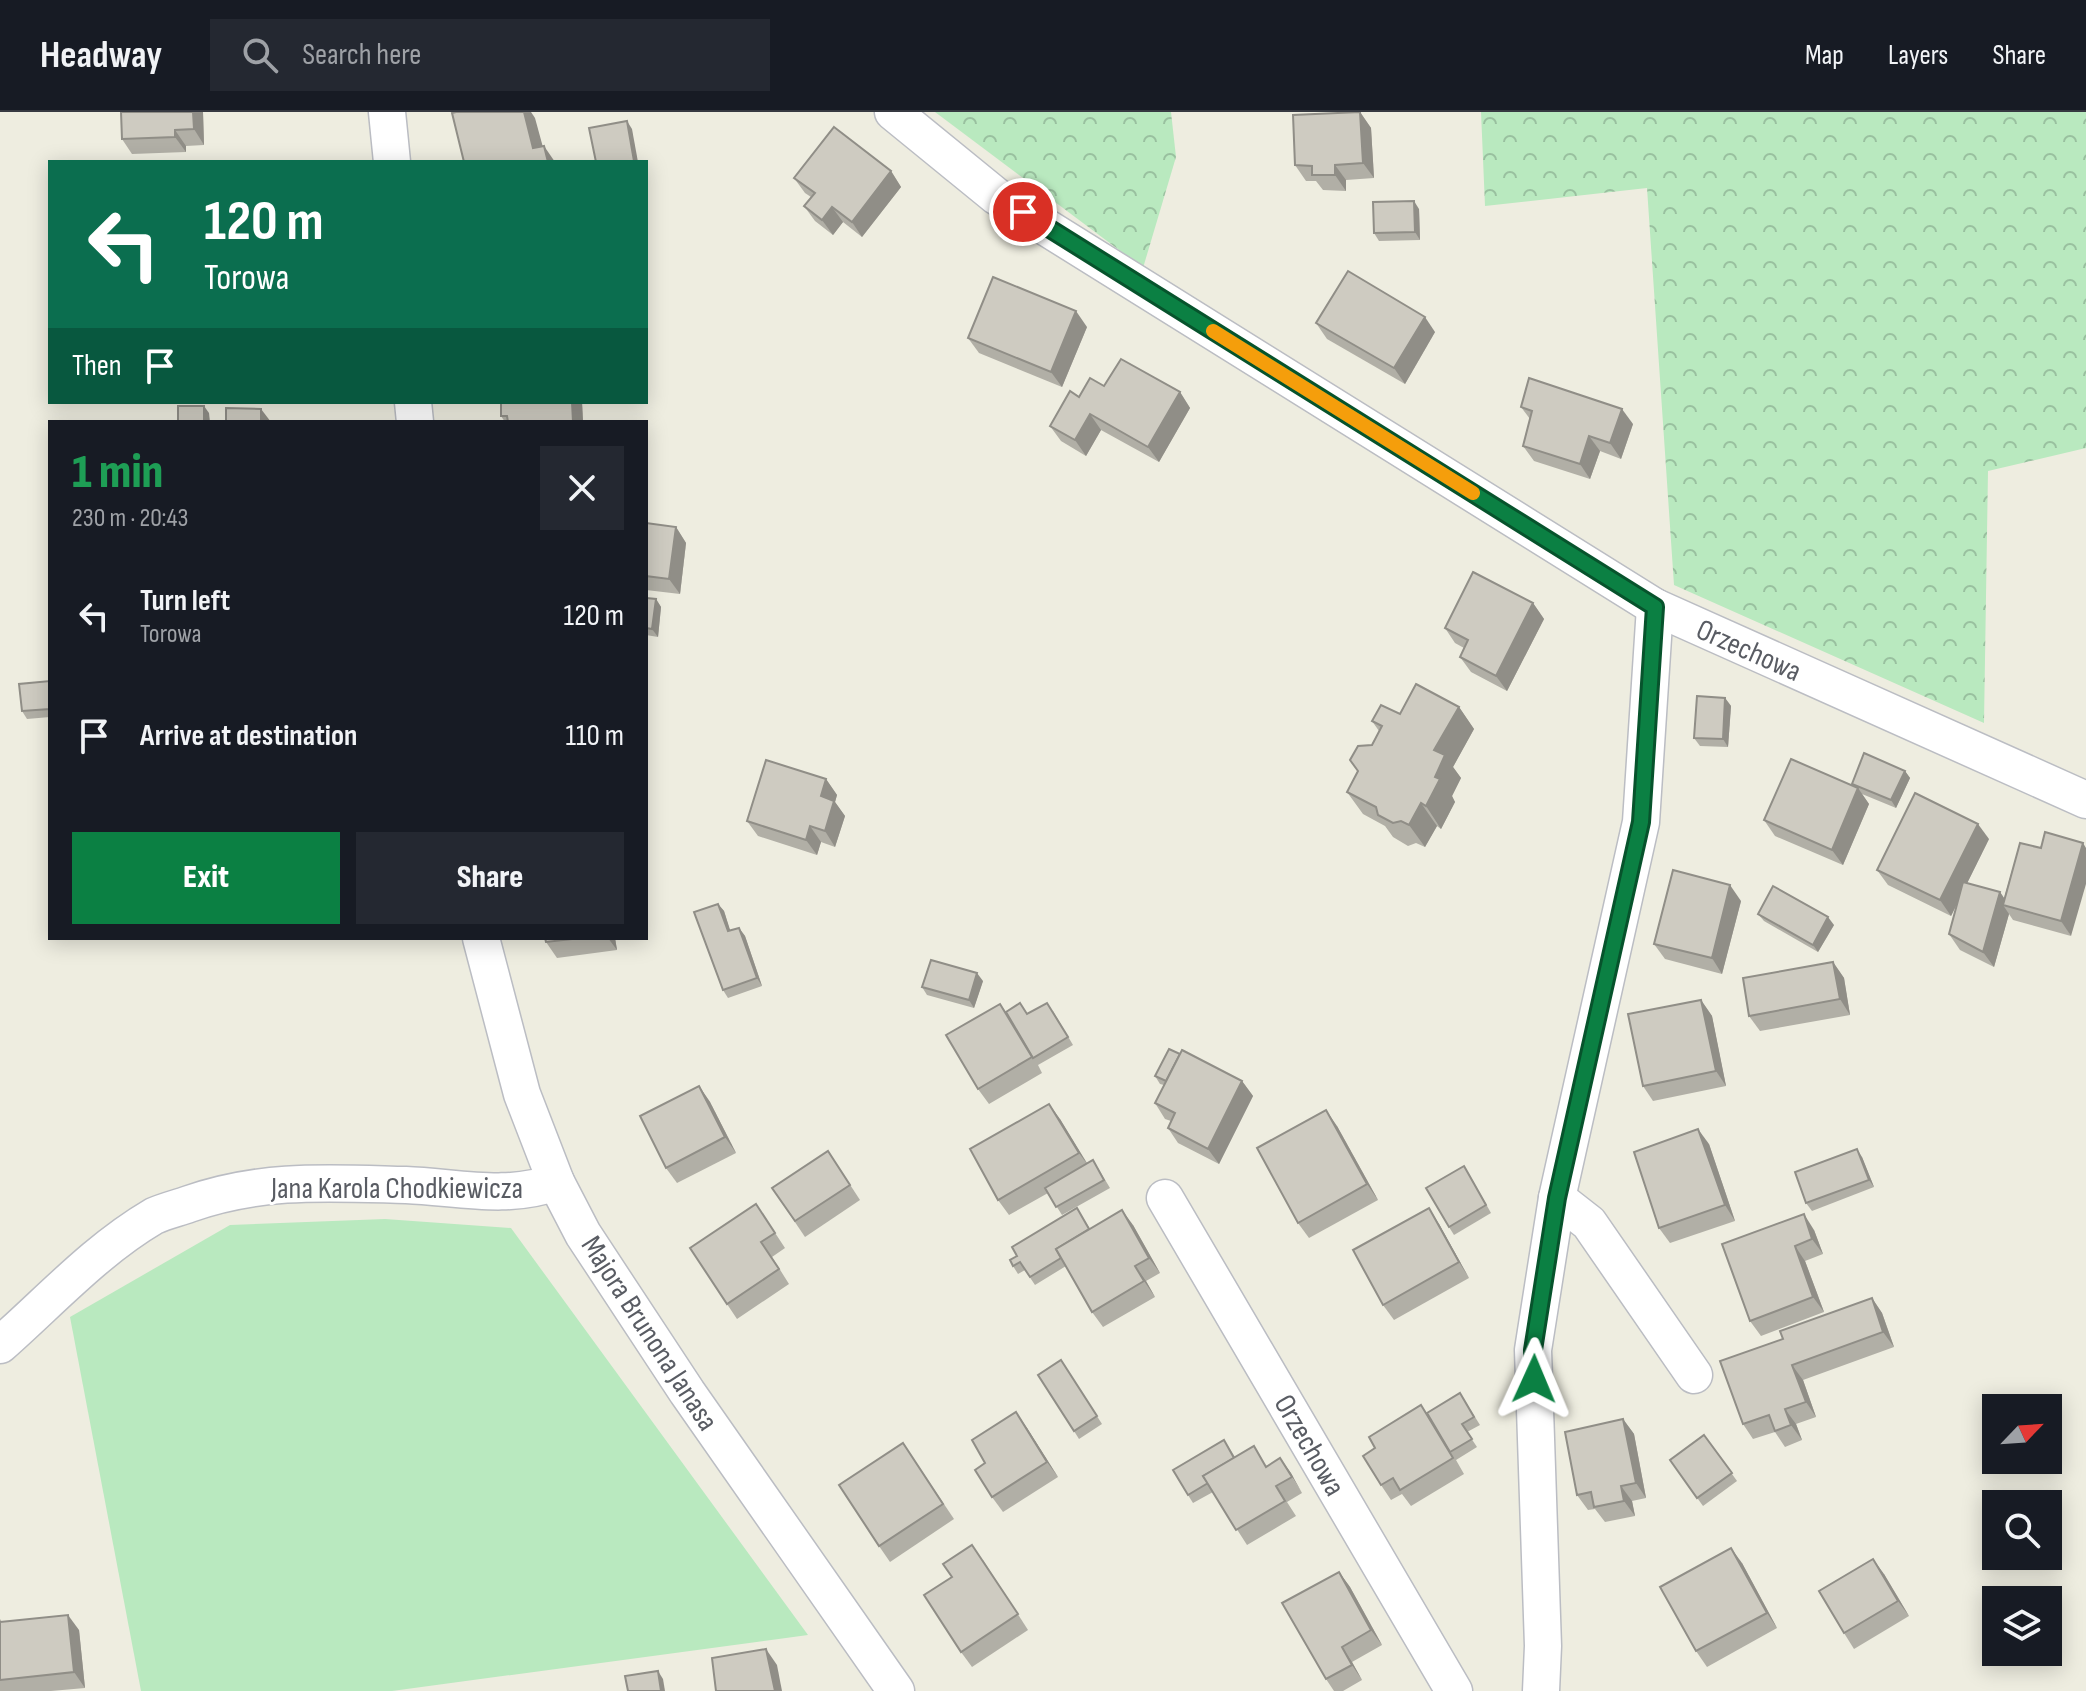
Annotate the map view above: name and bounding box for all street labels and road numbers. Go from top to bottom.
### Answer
street label: Orzechowa [1691,612,1807,690]
street label: Jana Karola Chodkiewicza [270,1171,523,1207]
street label: Majora Brunona Janasa [573,1229,725,1438]
street label: Orzechowa [1266,1388,1352,1503]

